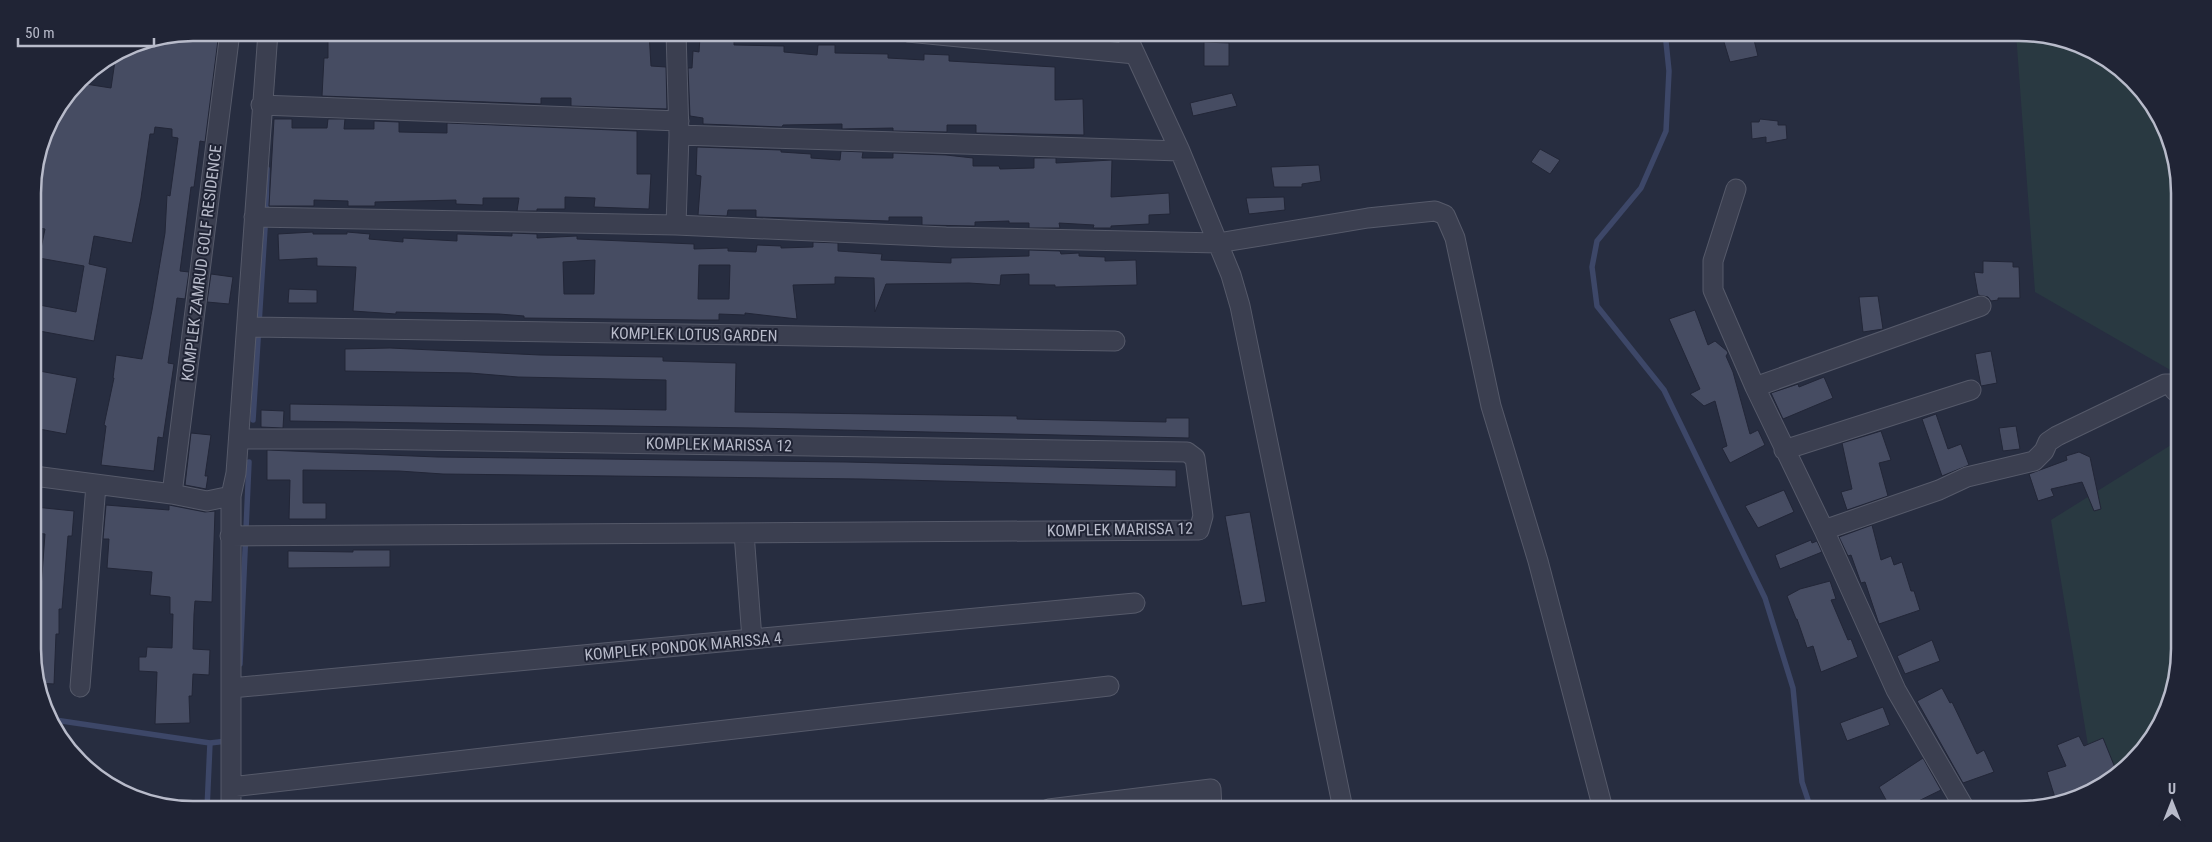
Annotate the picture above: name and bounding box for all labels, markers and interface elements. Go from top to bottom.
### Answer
scale bar [18,15,154,47]
text: 50 m [25,24,55,42]
street label: KOMPLEK ZAMRUD GOLF RESIDENCE [178,144,225,382]
street label: KOMPLEK LOTUS GARDEN [610,324,778,345]
street label: KOMPLEK MARISSA 12 [646,434,792,455]
street label: KOMPLEK MARISSA 12 [1047,519,1193,540]
street label: KOMPLEK PONDOK MARISSA 4 [584,628,783,665]
north arrow [2147,777,2197,827]
text: U [2168,781,2176,797]

